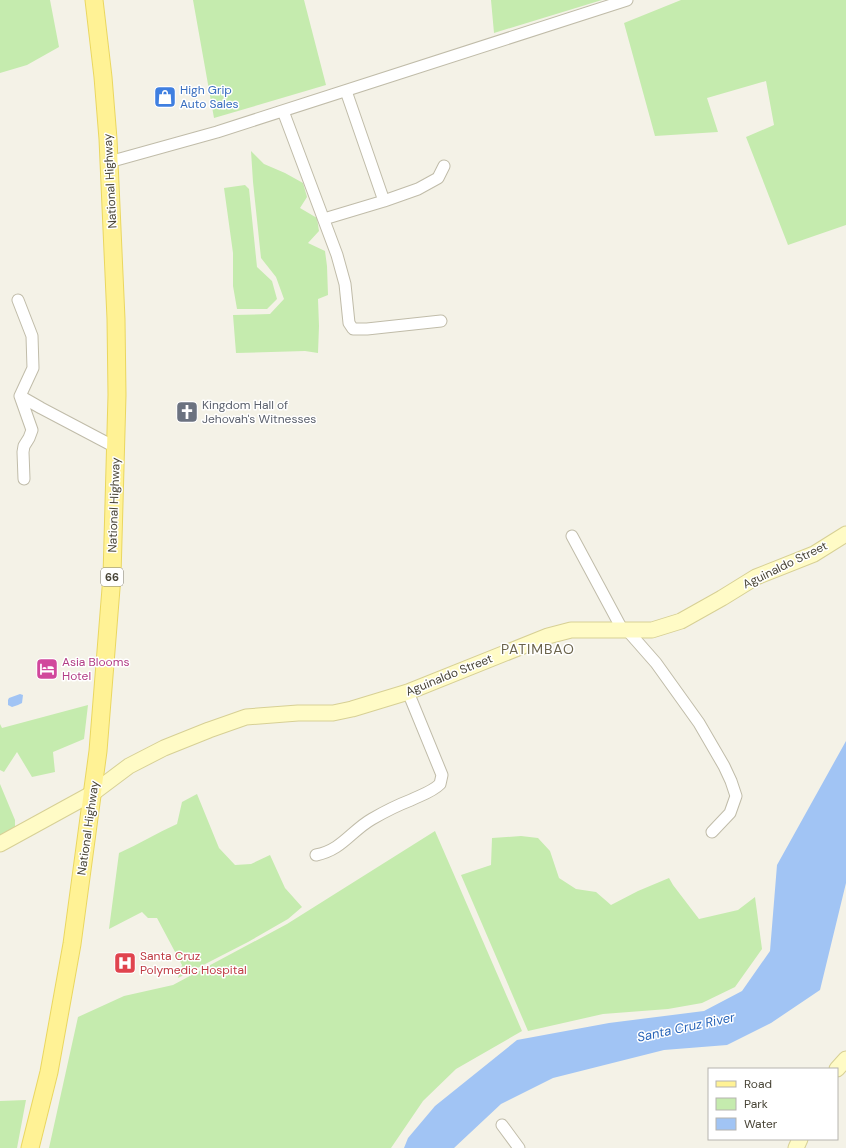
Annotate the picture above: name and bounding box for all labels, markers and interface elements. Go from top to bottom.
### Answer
place label: High Grip Auto Sales [180,82,239,112]
shop icon: High Grip Auto Sales [152,84,178,110]
street label: National Highway [100,133,120,229]
place label: Kingdom Hall of Jehovah's Witnesses [202,397,316,427]
church icon: Kingdom Hall of Jehovah's Witnesses [174,399,200,425]
street label: National Highway [104,457,124,553]
street label: Aguinaldo Street [740,537,830,592]
road number: 66 [101,568,123,586]
district label: PATIMBAO [501,640,575,658]
street label: Aguinaldo Street [403,650,495,700]
place label: Asia Blooms Hotel [62,654,129,684]
hotel icon: Asia Blooms Hotel [34,656,60,682]
street label: National Highway [73,779,103,876]
place label: Santa Cruz Polymedic Hospital [140,948,247,978]
hospital icon: Santa Cruz Polymedic Hospital [112,950,138,976]
water label: Santa Cruz River [636,1008,737,1046]
legend [708,1068,838,1140]
text: Road [744,1076,772,1092]
text: Park [744,1096,768,1112]
text: Water [744,1116,778,1132]

